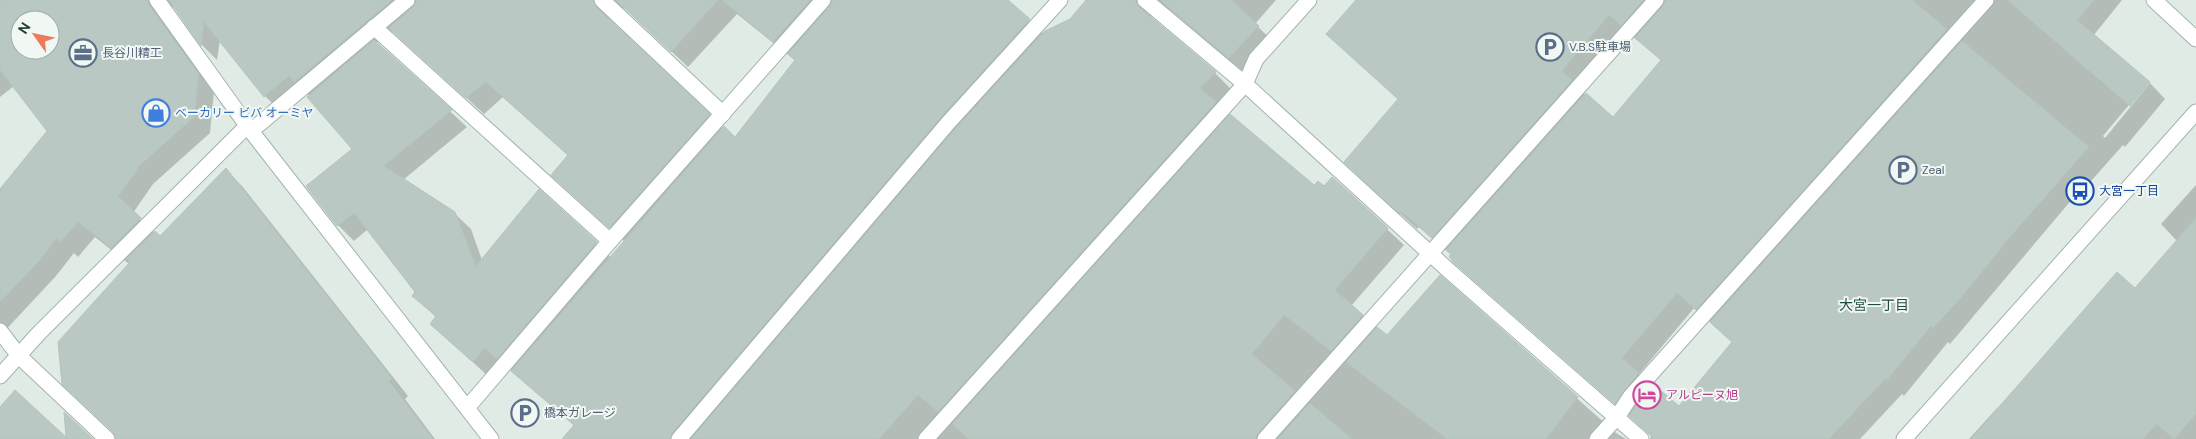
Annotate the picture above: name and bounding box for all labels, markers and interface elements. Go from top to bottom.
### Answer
north arrow [10,10,60,60]
text: N [14,19,34,37]
parking icon: V.B.S駐車場 [1535,32,1565,62]
office icon: 長谷川精工 [68,38,98,68]
place label: V.B.S駐車場 [1569,39,1631,55]
place label: 長谷川精工 [102,45,162,61]
shop icon: ベーカリー ビバ オーミヤ [141,98,171,128]
place label: ベーカリー ビバ オーミヤ [175,105,313,121]
parking icon: Zeal [1888,155,1918,185]
place label: Zeal [1922,162,1945,178]
bus stop icon: 大宮一丁目 [2065,176,2095,206]
place label: 大宮一丁目 [2099,183,2159,199]
district label: 大宮一丁目 [1839,296,1909,314]
hotel icon: アルピーヌ旭 [1632,380,1662,410]
place label: アルピーヌ旭 [1666,387,1738,403]
parking icon: 橋本ガレージ [510,398,540,428]
place label: 橋本ガレージ [544,405,616,421]

